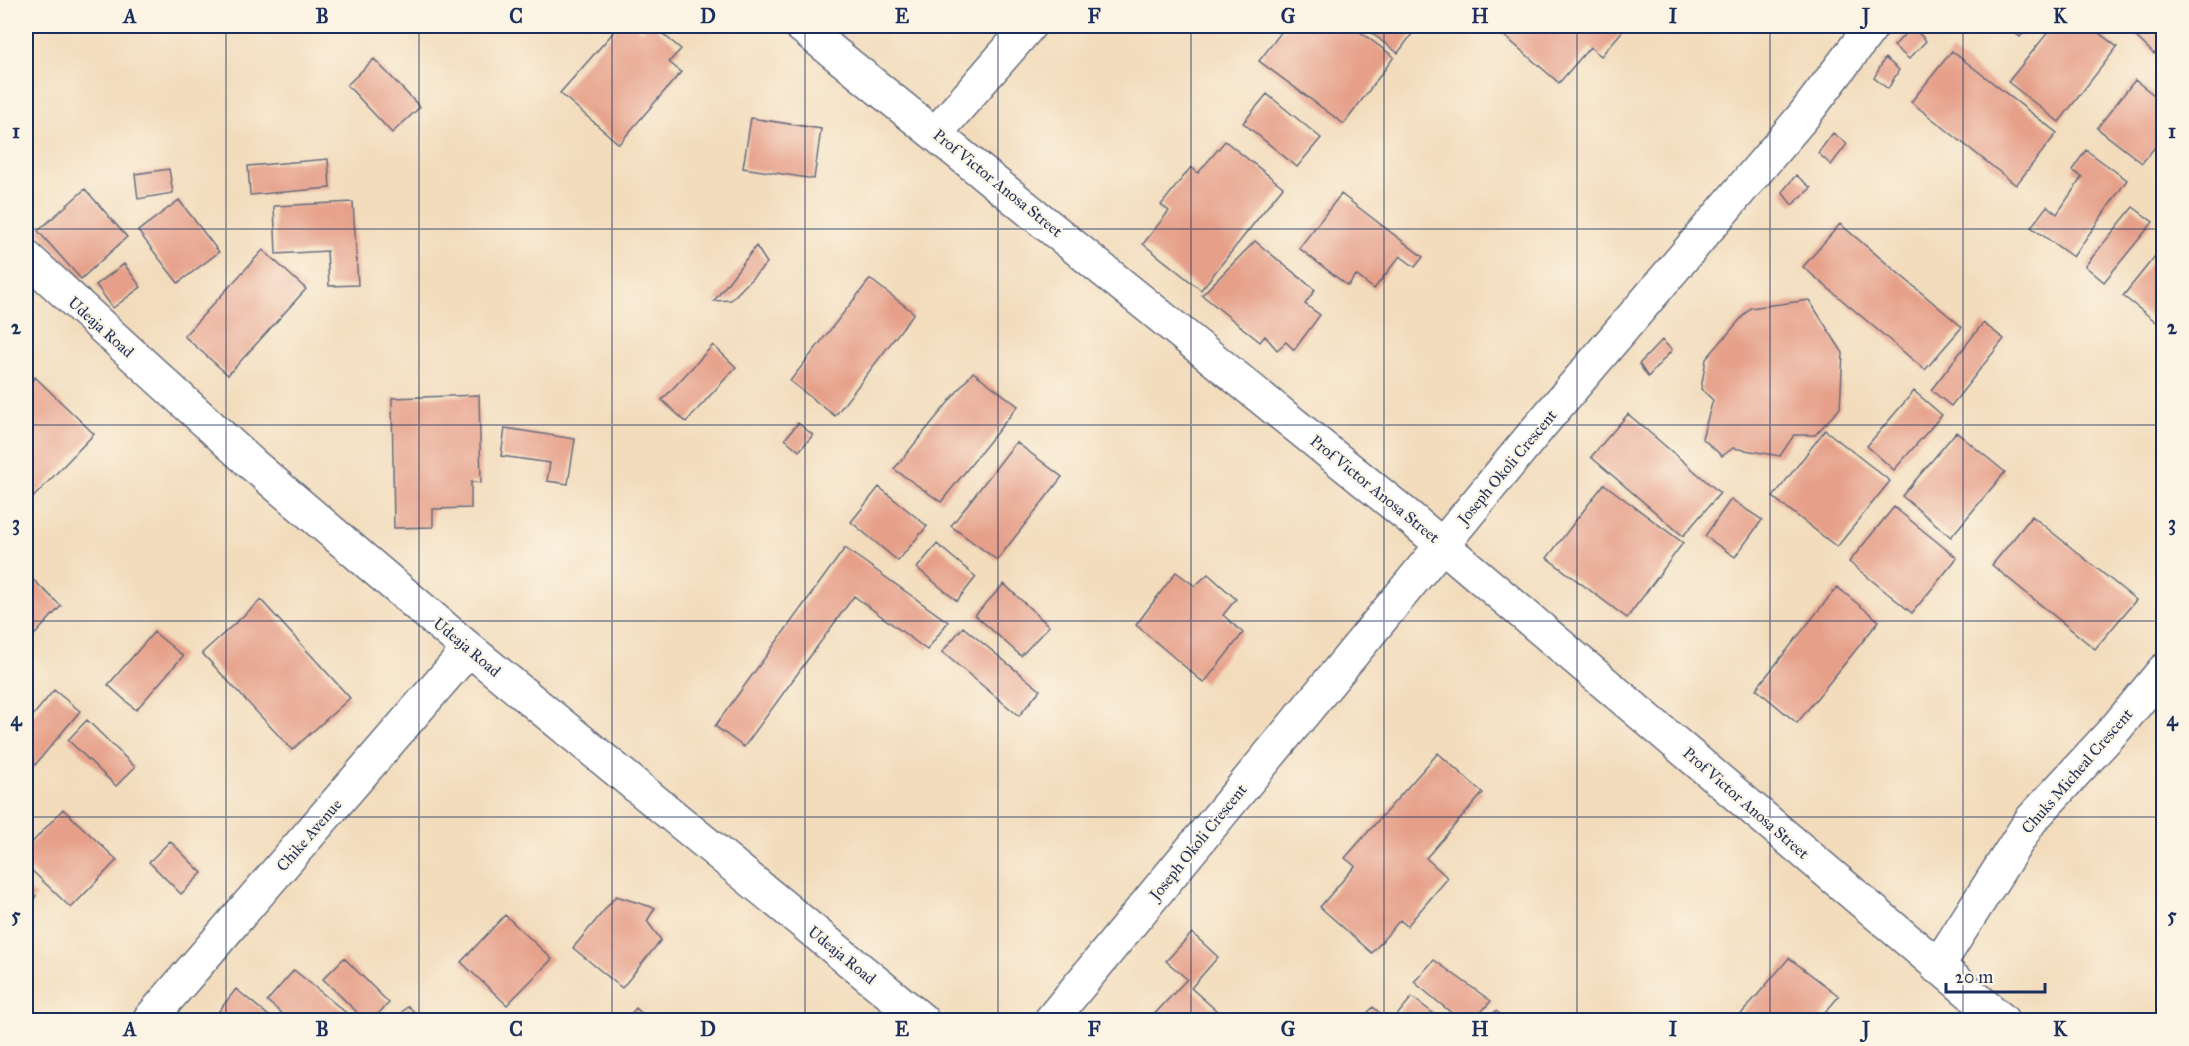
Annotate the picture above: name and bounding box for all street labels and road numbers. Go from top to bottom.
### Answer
street label: Prof Victor Anosa Street [930,125,1067,241]
street label: Udeaja Road [64,293,138,361]
street label: Joseph Okoli Crescent [1452,406,1561,530]
street label: Prof Victor Anosa Street [1307,431,1444,547]
street label: Udeaja Road [430,613,504,681]
street label: Chuks Micheal Crescent [2017,704,2137,837]
street label: Prof Victor Anosa Street [1679,743,1813,863]
street label: Joseph Okoli Crescent [1144,780,1252,906]
street label: Chike Avenue [272,795,346,875]
street label: Udeaja Road [804,922,880,988]

